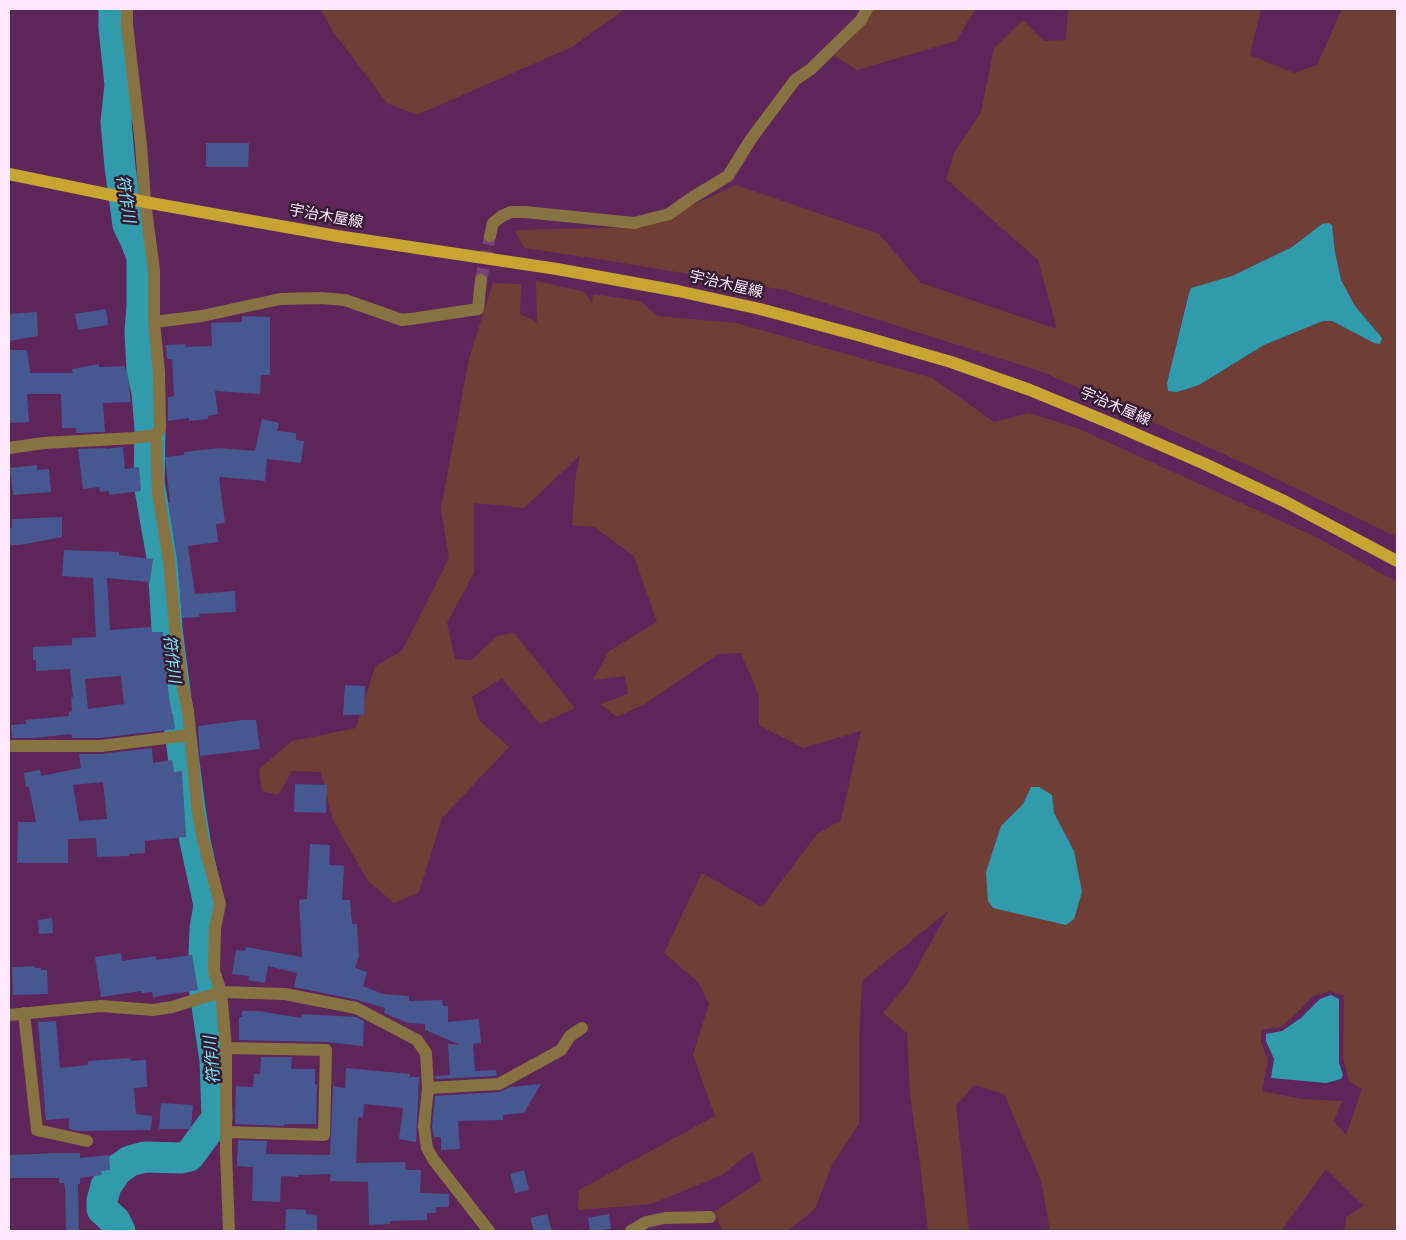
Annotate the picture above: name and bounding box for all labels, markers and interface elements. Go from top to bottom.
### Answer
water label: 符作川 [112,174,138,224]
street label: 宇治木屋線 [288,202,364,232]
street label: 宇治木屋線 [687,268,765,302]
street label: 宇治木屋線 [1077,384,1153,430]
water label: 符作川 [159,634,183,684]
water label: 符作川 [201,1035,225,1085]

